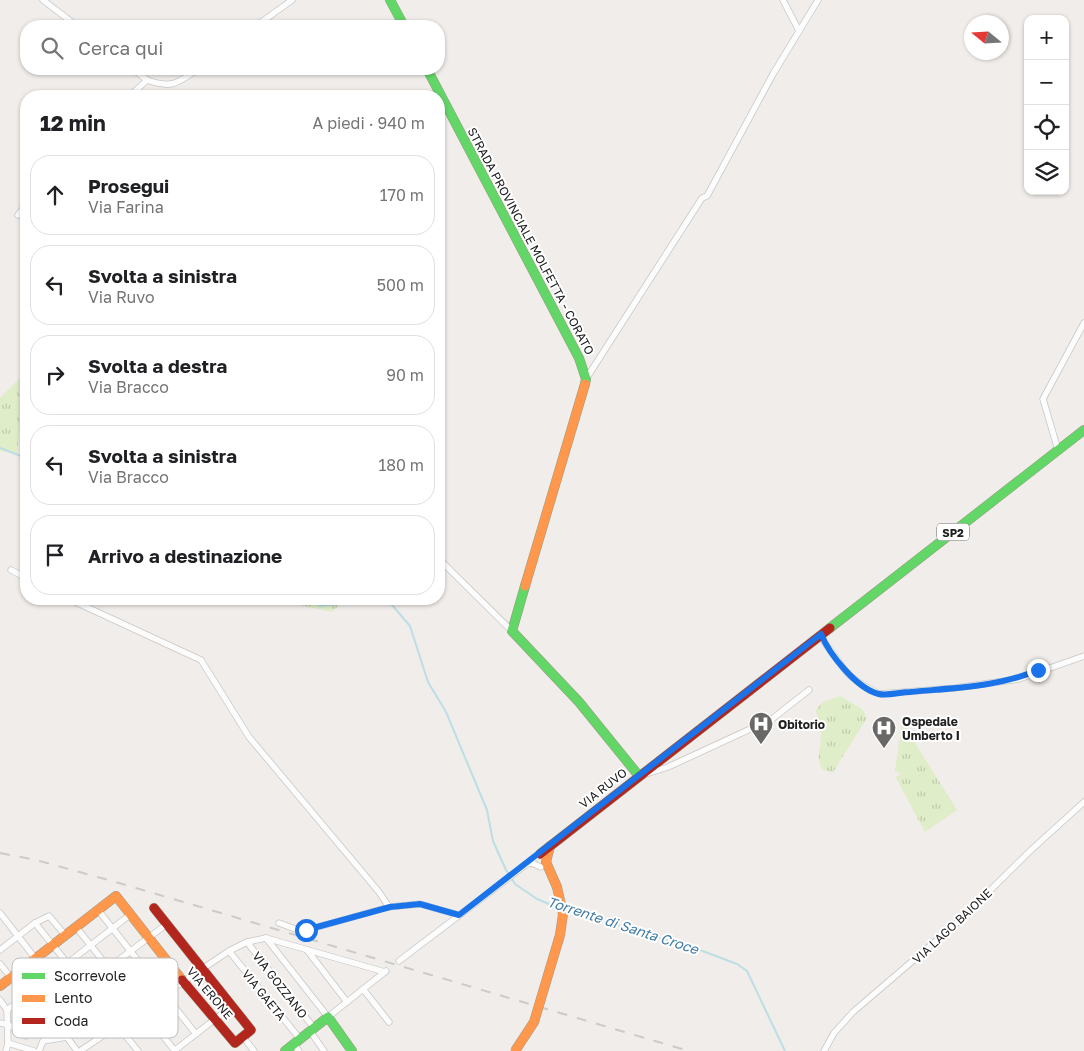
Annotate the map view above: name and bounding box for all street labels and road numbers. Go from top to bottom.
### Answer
street label: STRADA PROVINCIALE MOLFETTA - CORATO [464,125,598,357]
road number: SP2 [937,524,969,540]
street label: VIA RUVO [576,765,630,811]
street label: VIA LAGO BAIONE [909,885,995,967]
street label: VIA GOZZANO [249,949,311,1021]
street label: VIA ERONE [184,964,236,1022]
street label: VIA GAETA [239,967,289,1023]

